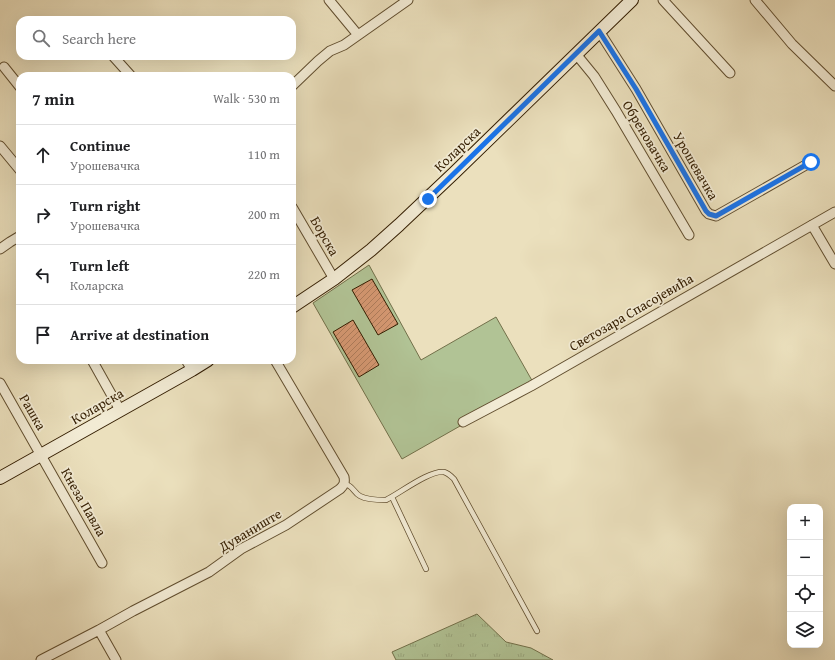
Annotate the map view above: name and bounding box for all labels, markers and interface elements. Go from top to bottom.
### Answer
search box [16,16,296,60]
icon: search [30,27,52,49]
text: Search here [62,28,136,49]
text: 7 min [32,86,74,111]
text: Walk · 530 m [213,89,280,108]
street label: Обреновачка [618,97,676,176]
street label: Коларска [429,121,485,176]
street label: Урошевачка [668,128,724,204]
text: Continue [70,135,131,156]
icon: ahead [32,144,54,166]
text: 110 m [248,145,280,164]
route start [802,153,820,171]
text: Урошевачка [70,156,140,175]
route end [419,190,437,208]
text: Turn right [70,195,141,216]
icon: right [32,204,54,226]
text: 200 m [248,205,280,224]
street label: Борска [306,212,345,260]
text: Урошевачка [70,216,140,235]
text: Turn left [70,255,129,276]
icon: left [32,264,54,286]
text: 220 m [248,265,280,284]
street label: Светозара Спасојевића [565,268,697,356]
text: Коларска [70,276,124,295]
icon: arrive [32,324,54,346]
text: Arrive at destination [70,324,209,345]
street label: Коларска [67,383,127,429]
street label: Рашка [15,390,52,434]
street label: Кнеза Павла [56,464,112,540]
street label: Дуваниште [214,503,285,557]
map controls [787,504,823,648]
button: + [787,504,823,540]
button: − [787,540,823,576]
button: locate [787,576,823,612]
button: layers [787,612,823,648]

